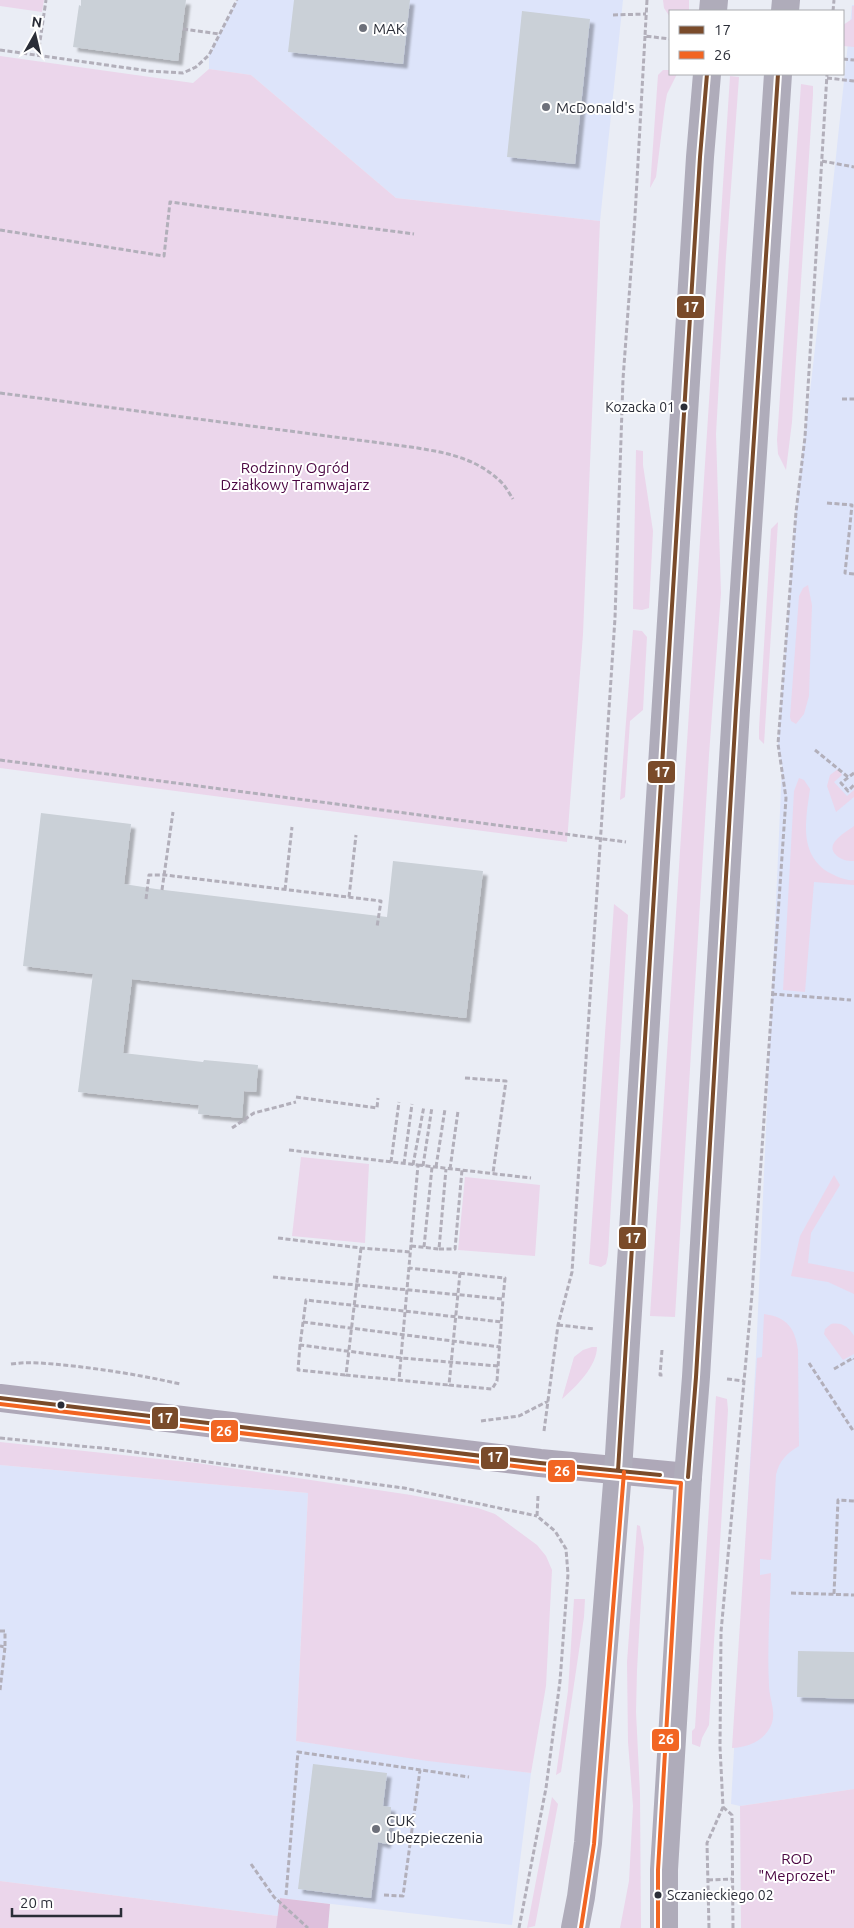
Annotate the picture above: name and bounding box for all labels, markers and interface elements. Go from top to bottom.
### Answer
north arrow [10,10,60,60]
legend [669,10,844,75]
text: N [31,13,43,31]
place label: MAK [373,20,405,37]
text: 17 [714,21,731,38]
marker: MAK [357,22,369,34]
text: 26 [714,46,731,63]
place label: McDonald's [556,99,634,116]
marker: McDonald's [540,101,552,113]
line badge: 17 [676,295,705,319]
text: 17 [683,299,699,315]
place label: Kozacka 01 [605,399,675,415]
marker: Kozacka 01 [679,402,689,412]
park label: Rodzinny Ogród Działkowy Tramwajarz [221,459,370,493]
line badge: 17 [647,760,676,784]
text: 17 [654,764,670,780]
line badge: 17 [618,1226,647,1250]
text: 17 [625,1230,641,1246]
unlabelled marker [56,1400,66,1410]
line badge: 17 [151,1406,179,1430]
text: 17 [157,1410,173,1426]
line badge: 26 [210,1419,239,1443]
text: 26 [216,1423,232,1439]
line badge: 17 [480,1446,509,1470]
text: 17 [487,1449,503,1465]
line badge: 26 [547,1459,576,1483]
text: 26 [554,1463,570,1479]
line badge: 26 [651,1728,680,1752]
text: 26 [658,1731,674,1747]
place label: CUK Ubezpieczenia [386,1812,483,1846]
marker: CUK Ubezpieczenia [370,1823,382,1835]
park label: ROD "Meprozet" [758,1850,836,1884]
scale bar [12,1886,121,1918]
place label: Sczanieckiego 02 [667,1887,774,1903]
marker: Sczanieckiego 02 [653,1890,663,1900]
text: 20 m [20,1894,53,1911]

